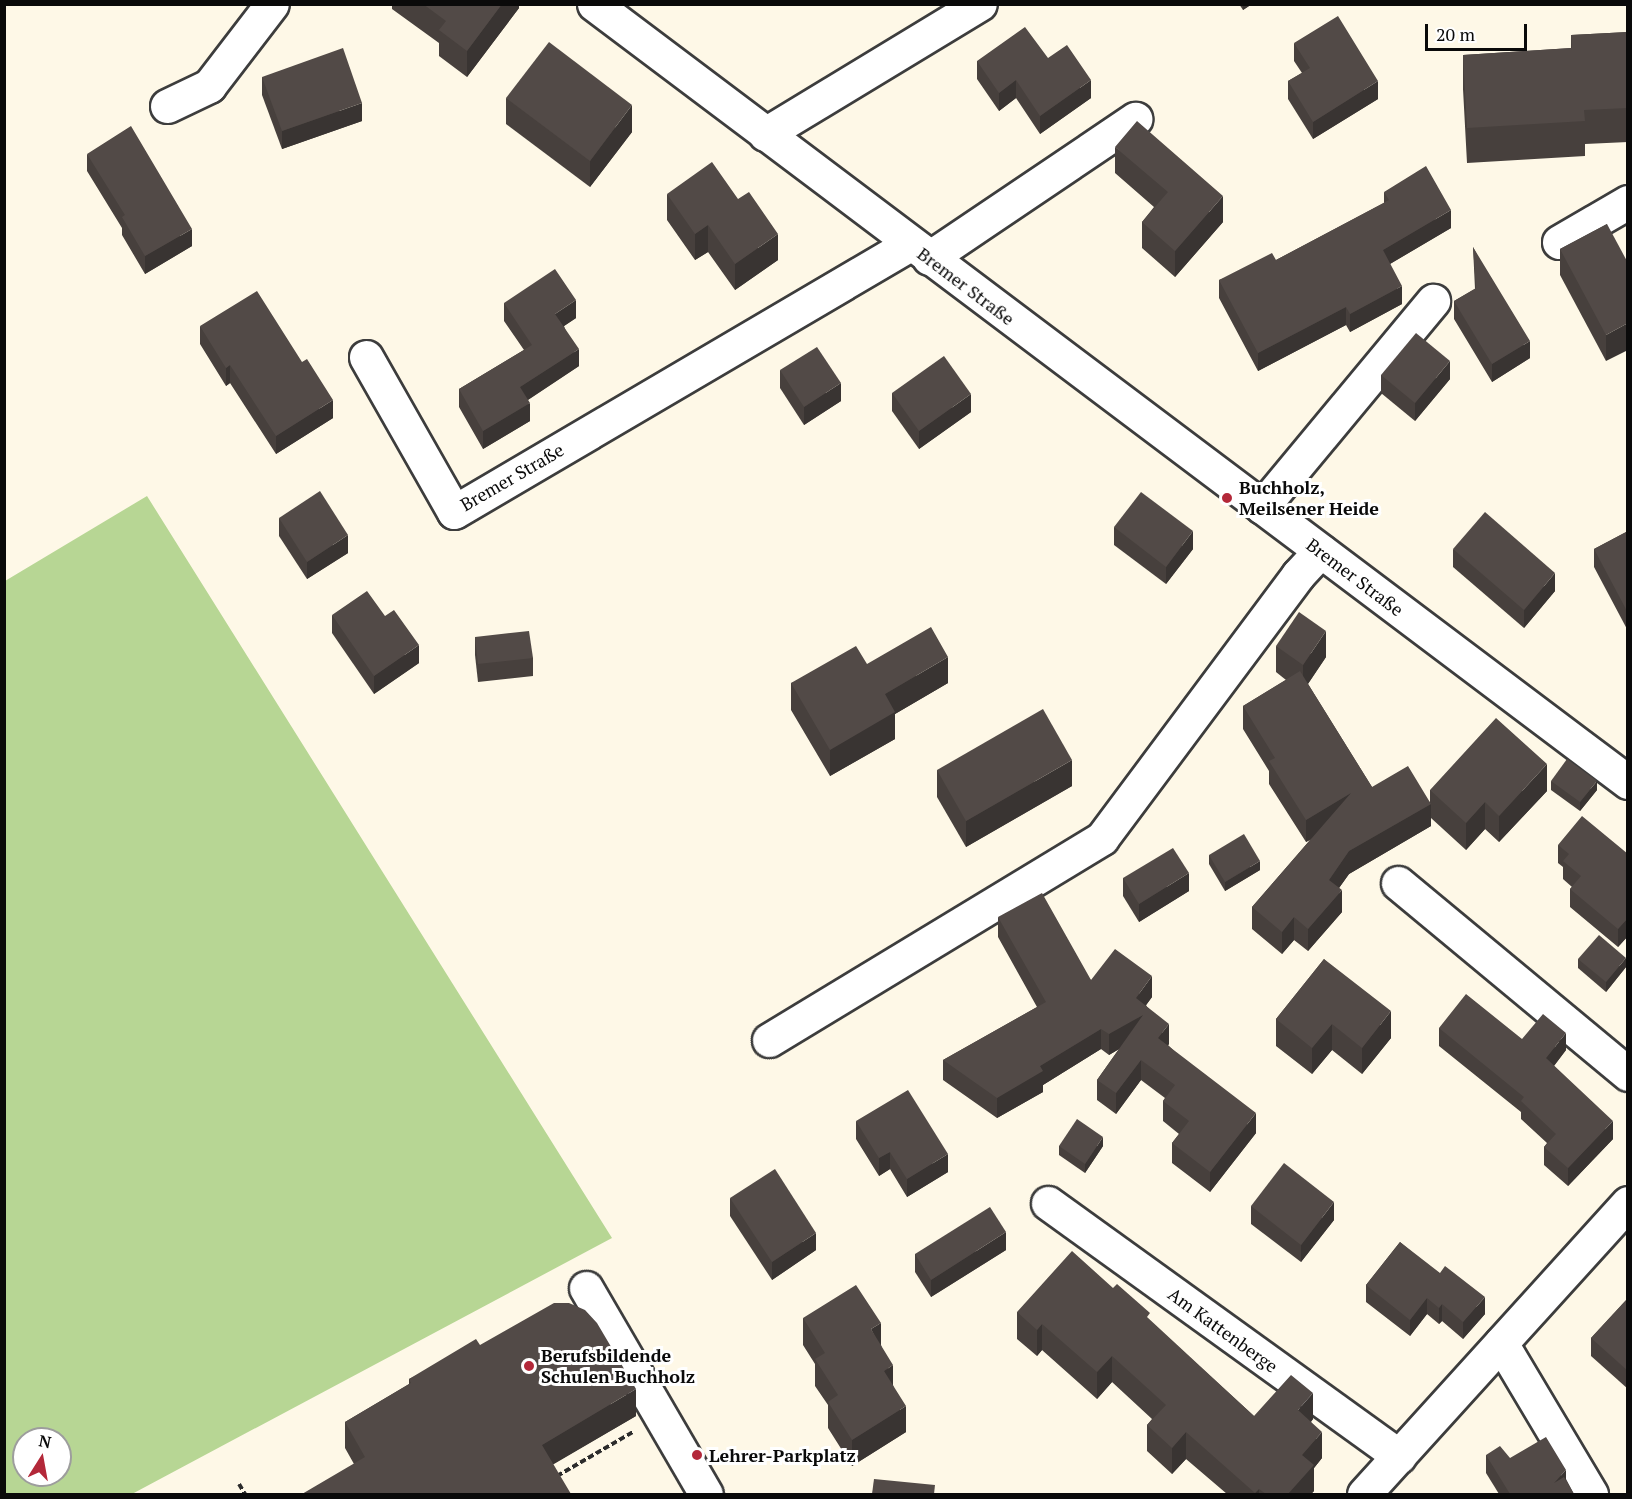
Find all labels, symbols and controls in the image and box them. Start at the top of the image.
scale bar [1428,12,1530,50]
text: 20 m [1436,22,1475,46]
street label: Bremer Straße [913,243,1019,329]
street label: Bremer Straße [456,439,568,515]
place label: Buchholz, Meilsener Heide [1239,477,1379,520]
marker: Buchholz, Meilsener Heide [1220,491,1234,505]
street label: Bremer Straße [1302,534,1408,620]
street label: Am Kattenberge [1164,1283,1282,1377]
place label: Berufsbildende Schulen Buchholz [541,1345,695,1388]
marker: Berufsbildende Schulen Buchholz [522,1359,536,1373]
north arrow [12,1427,72,1487]
text: N [37,1429,53,1453]
place label: Lehrer-Parkplatz [709,1444,856,1466]
marker: Lehrer-Parkplatz [690,1448,704,1462]

